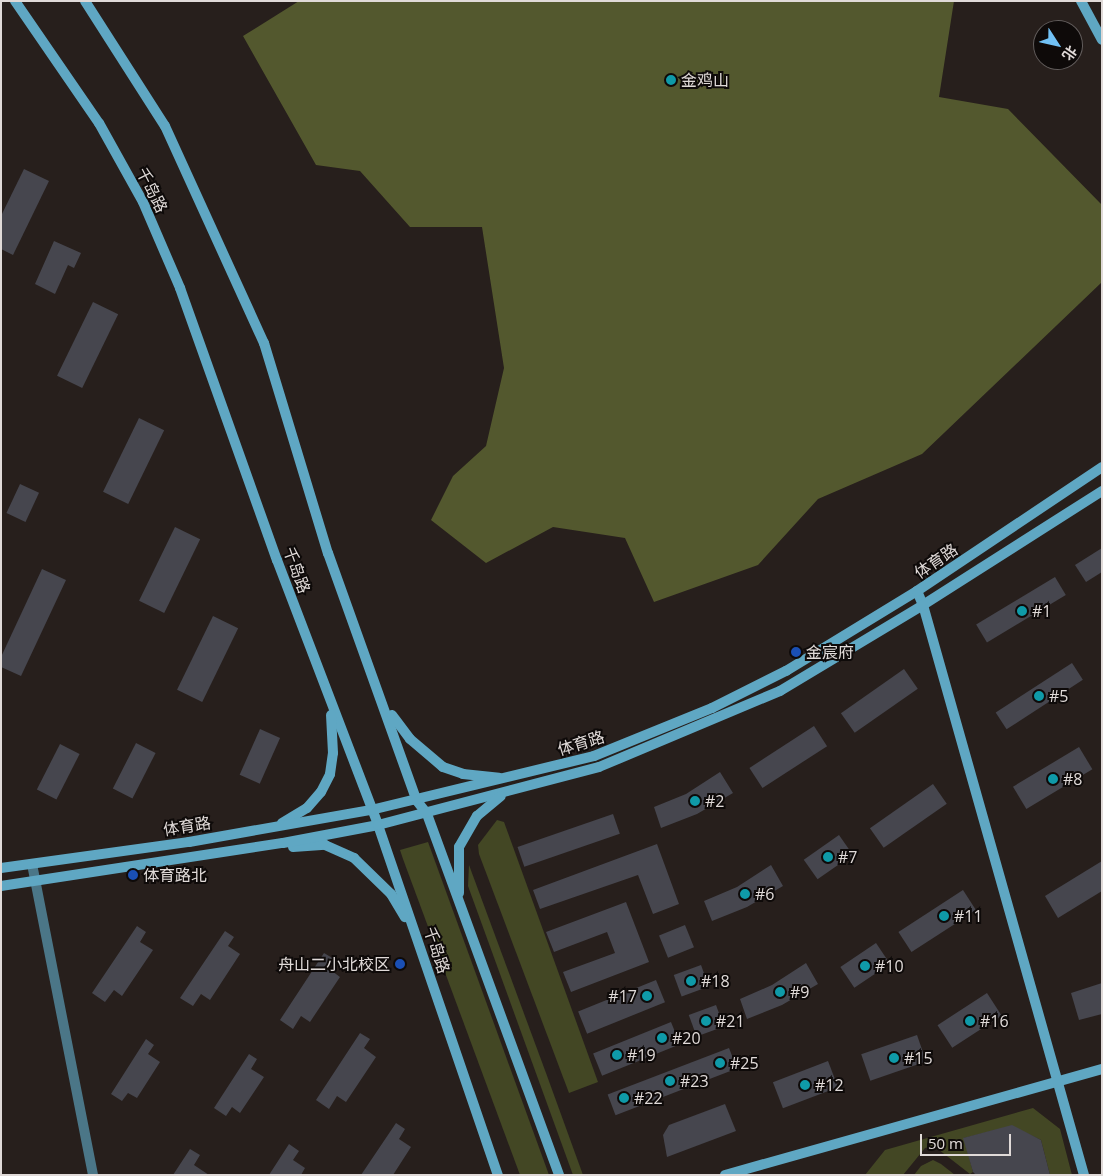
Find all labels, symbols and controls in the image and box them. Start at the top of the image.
north arrow [1033,20,1083,70]
text: 北 [1058,42,1082,64]
place label: 金鸡山 [681,70,729,90]
marker: 金鸡山 [665,74,677,86]
street label: 千岛路 [133,164,171,216]
street label: 体育路 [911,540,961,582]
street label: 千岛路 [280,544,314,596]
place label: #1 [1032,601,1051,621]
marker: #1 [1016,605,1028,617]
place label: 金宸府 [806,642,854,662]
marker: 金宸府 [790,646,802,658]
place label: #5 [1049,686,1068,706]
marker: #5 [1033,690,1045,702]
street label: 体育路 [555,727,607,759]
place label: #8 [1063,769,1082,789]
marker: #8 [1047,773,1059,785]
place label: #2 [705,791,724,811]
marker: #2 [689,795,701,807]
street label: 体育路 [162,813,212,839]
place label: #7 [838,847,857,867]
marker: #7 [822,851,834,863]
place label: 体育路北 [143,865,207,885]
marker: 体育路北 [127,869,139,881]
place label: #6 [755,884,774,904]
marker: #6 [739,888,751,900]
place label: #11 [954,906,983,926]
marker: #11 [938,910,950,922]
street label: 千岛路 [420,924,454,976]
place label: 舟山二小北校区 [278,954,390,974]
place label: #10 [875,956,904,976]
marker: 舟山二小北校区 [394,958,406,970]
marker: #10 [859,960,871,972]
place label: #18 [701,971,730,991]
marker: #18 [685,975,697,987]
place label: #9 [790,982,809,1002]
place label: #17 [608,986,637,1006]
marker: #9 [774,986,786,998]
marker: #17 [641,990,653,1002]
place label: #21 [716,1011,745,1031]
place label: #16 [980,1011,1009,1031]
marker: #21 [700,1015,712,1027]
marker: #16 [964,1015,976,1027]
place label: #20 [672,1028,701,1048]
marker: #20 [656,1032,668,1044]
place label: #19 [627,1045,656,1065]
place label: #15 [904,1048,933,1068]
marker: #19 [611,1049,623,1061]
marker: #15 [888,1052,900,1064]
place label: #25 [730,1053,759,1073]
marker: #25 [714,1057,726,1069]
place label: #23 [680,1071,709,1091]
marker: #23 [664,1075,676,1087]
place label: #12 [815,1075,844,1095]
marker: #12 [799,1079,811,1091]
place label: #22 [634,1088,663,1108]
marker: #22 [618,1092,630,1104]
scale bar [923,1124,1014,1156]
text: 50 m [928,1133,963,1153]

